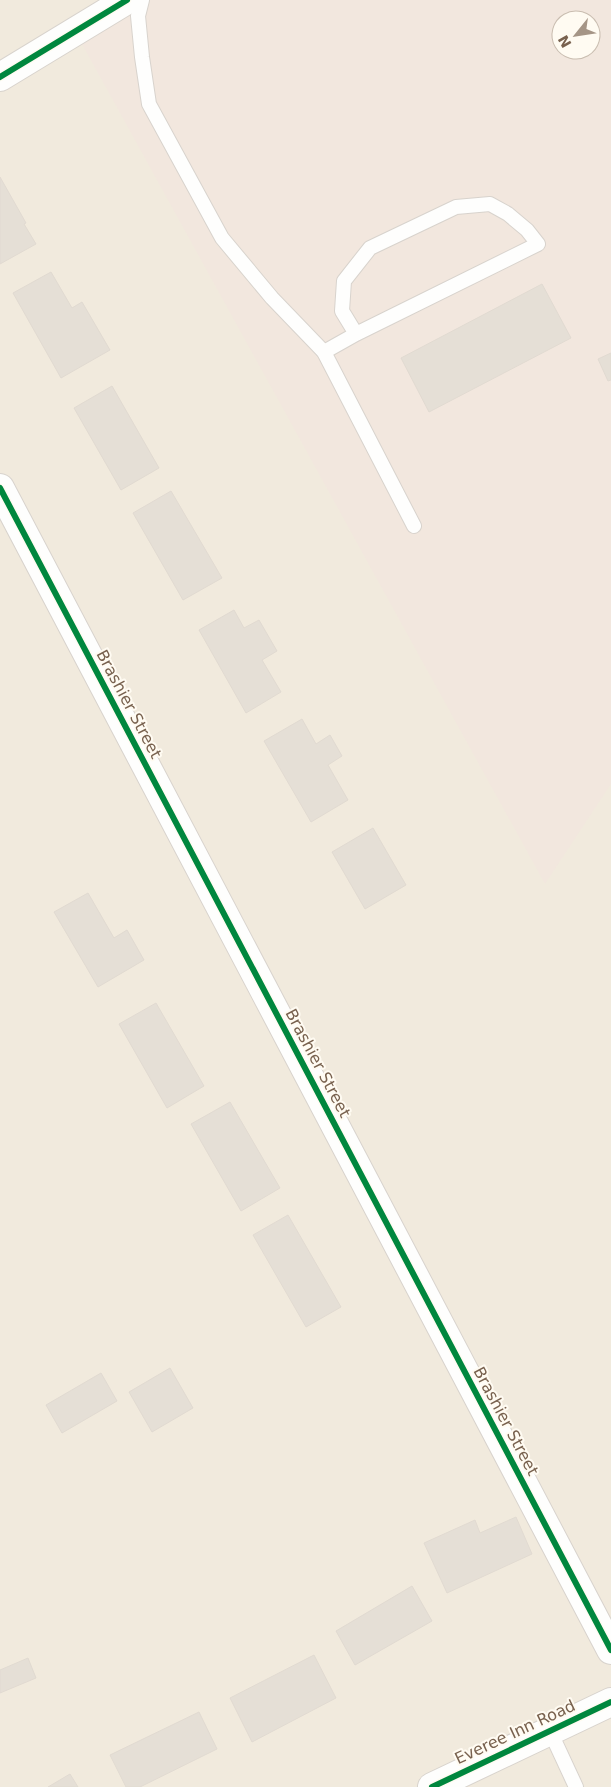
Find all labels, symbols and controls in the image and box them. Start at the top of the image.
north arrow [551,10,601,60]
text: N [555,32,575,51]
street label: Brashier Street [92,646,166,762]
street label: Brashier Street [281,1005,355,1121]
street label: Brashier Street [469,1363,543,1479]
street label: Everee Inn Road [452,1696,578,1768]

